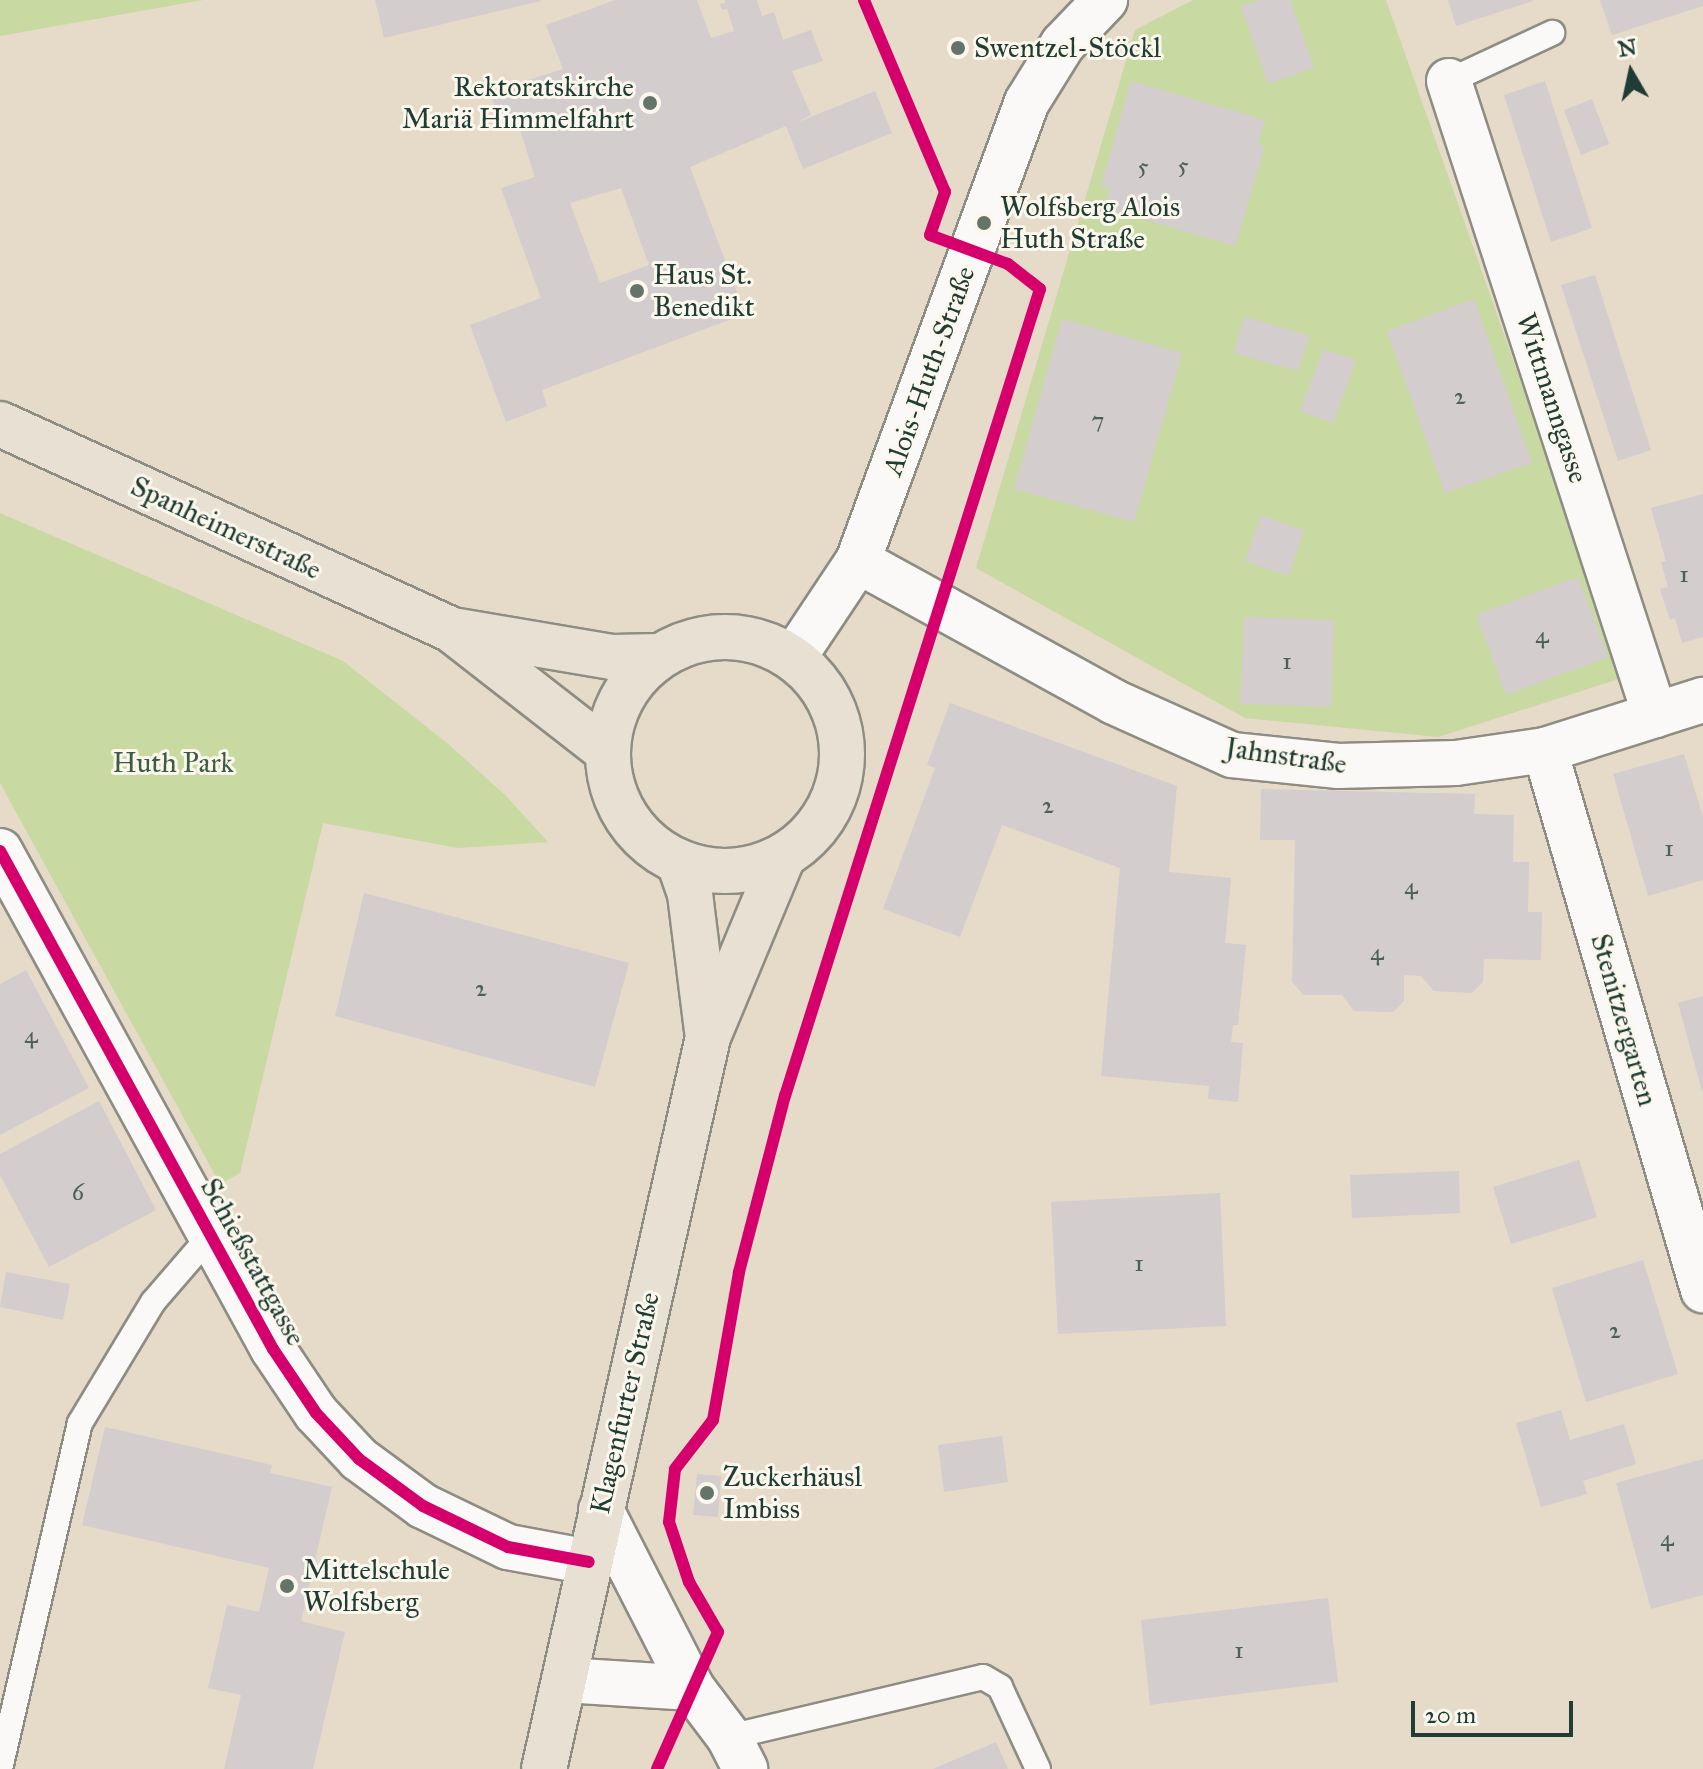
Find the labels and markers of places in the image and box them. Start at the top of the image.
place label: Swentzel-Stöckl [974,31,1161,65]
marker: Swentzel-Stöckl [949,39,967,57]
place label: Rektoratskirche Mariä Himmelfahrt [402,70,634,136]
marker: Rektoratskirche Mariä Himmelfahrt [641,94,659,112]
place label: Wolfsberg Alois Huth Straße [1000,190,1180,256]
marker: Wolfsberg Alois Huth Straße [975,214,993,232]
place label: Haus St. Benedikt [653,258,755,324]
marker: Haus St. Benedikt [628,282,646,300]
place label: Zuckerhäusl Imbiss [723,1460,862,1526]
marker: Zuckerhäusl Imbiss [698,1484,716,1502]
place label: Mittelschule Wolfsberg [303,1553,450,1619]
marker: Mittelschule Wolfsberg [278,1577,296,1595]

